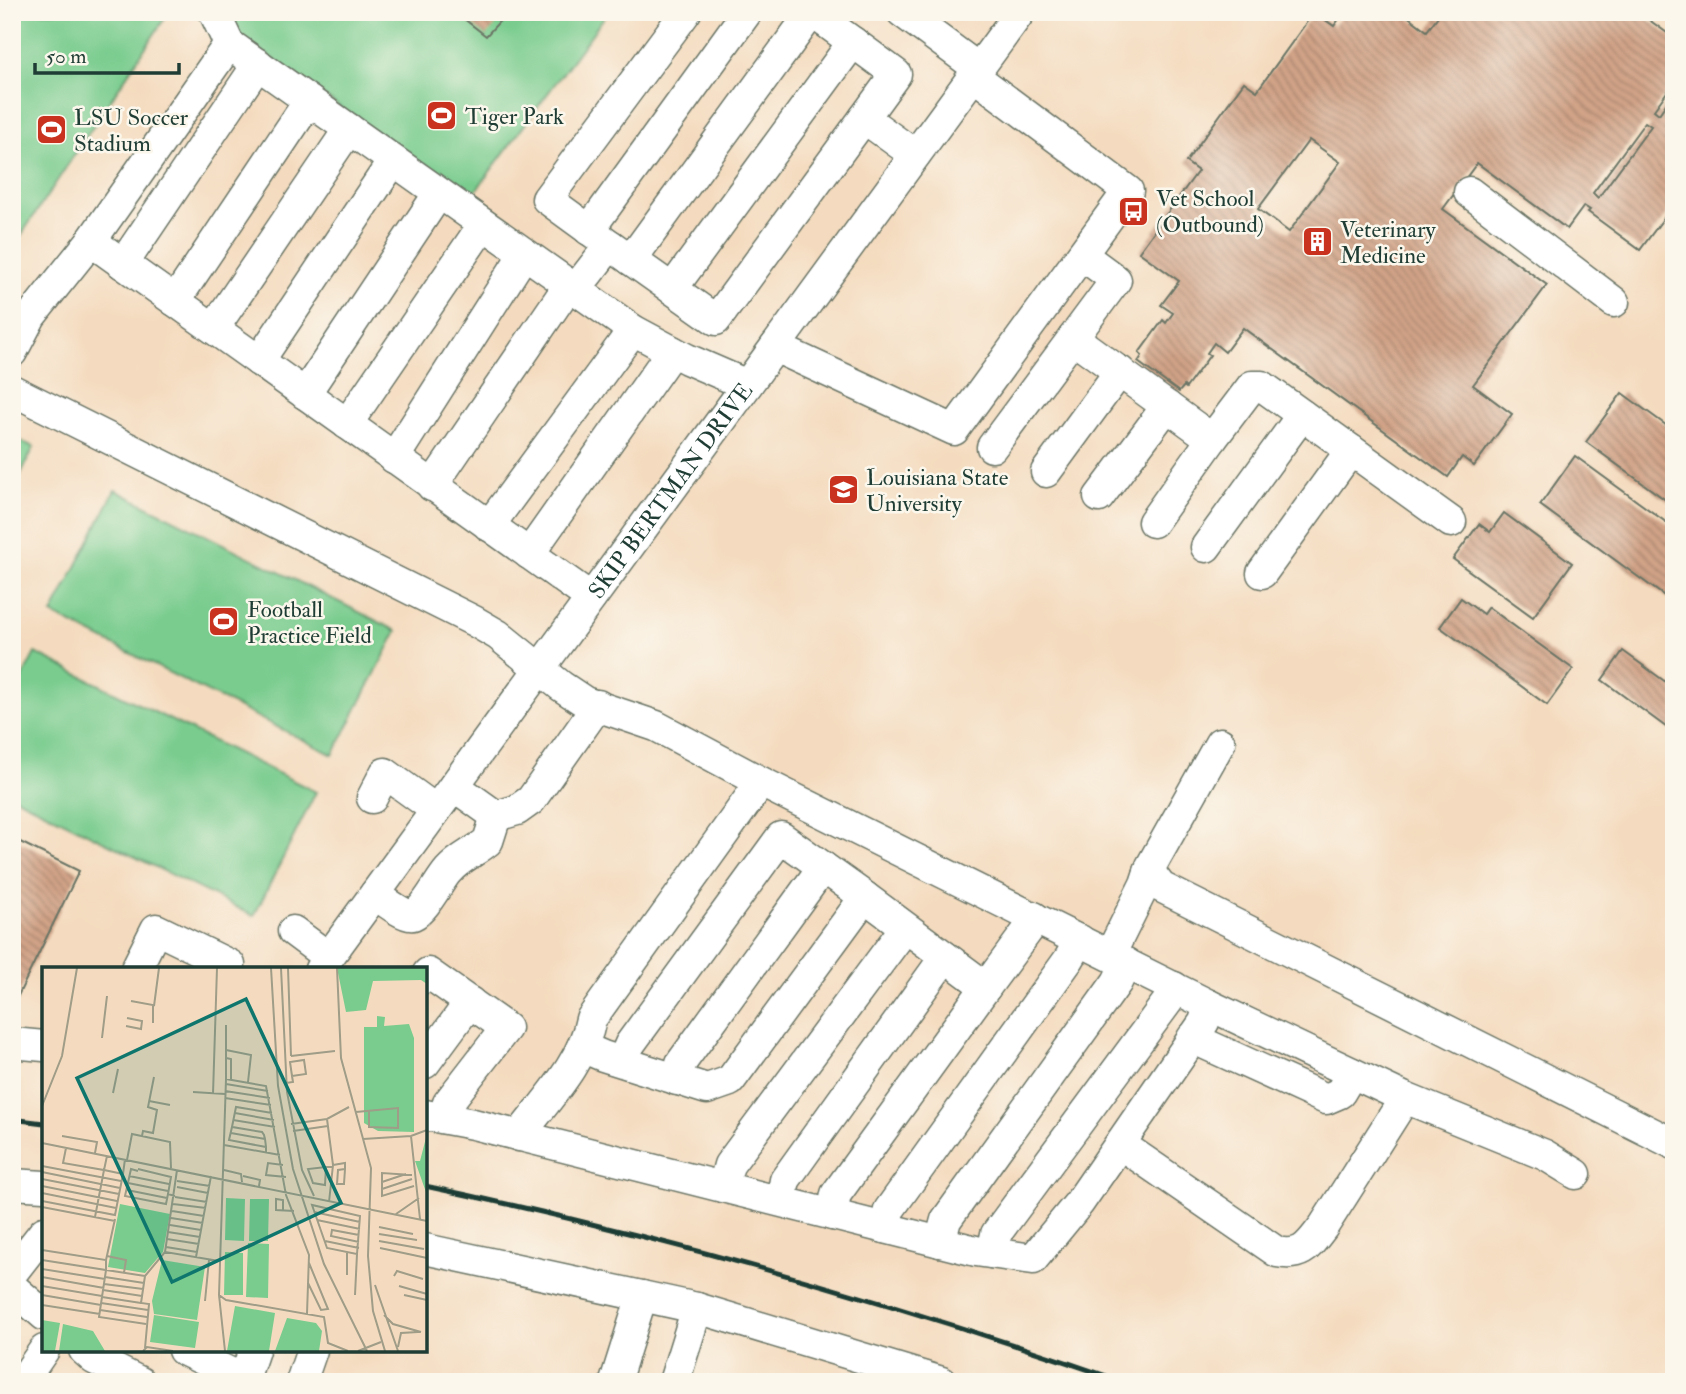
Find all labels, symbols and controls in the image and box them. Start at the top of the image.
scale bar [35,32,178,76]
text: 50 m [46,43,87,70]
sports icon: Tiger Park [425,99,459,133]
place label: Tiger Park [465,102,564,131]
place label: LSU Soccer Stadium [74,103,189,158]
sports icon: LSU Soccer Stadium [34,113,68,147]
place label: Vet School (Outbound) [1156,184,1264,239]
bus stop icon: Vet School (Outbound) [1116,194,1150,228]
place label: Veterinary Medicine [1340,215,1437,270]
building icon: Veterinary Medicine [1300,225,1334,259]
street label: SKIP BERTMAN DRIVE [582,377,759,604]
place label: Louisiana State University [866,463,1009,518]
school or university icon: Louisiana State University [826,473,860,507]
place label: Football Practice Field [247,595,372,650]
sports icon: Football Practice Field [207,605,241,639]
inset map [42,967,427,1352]

